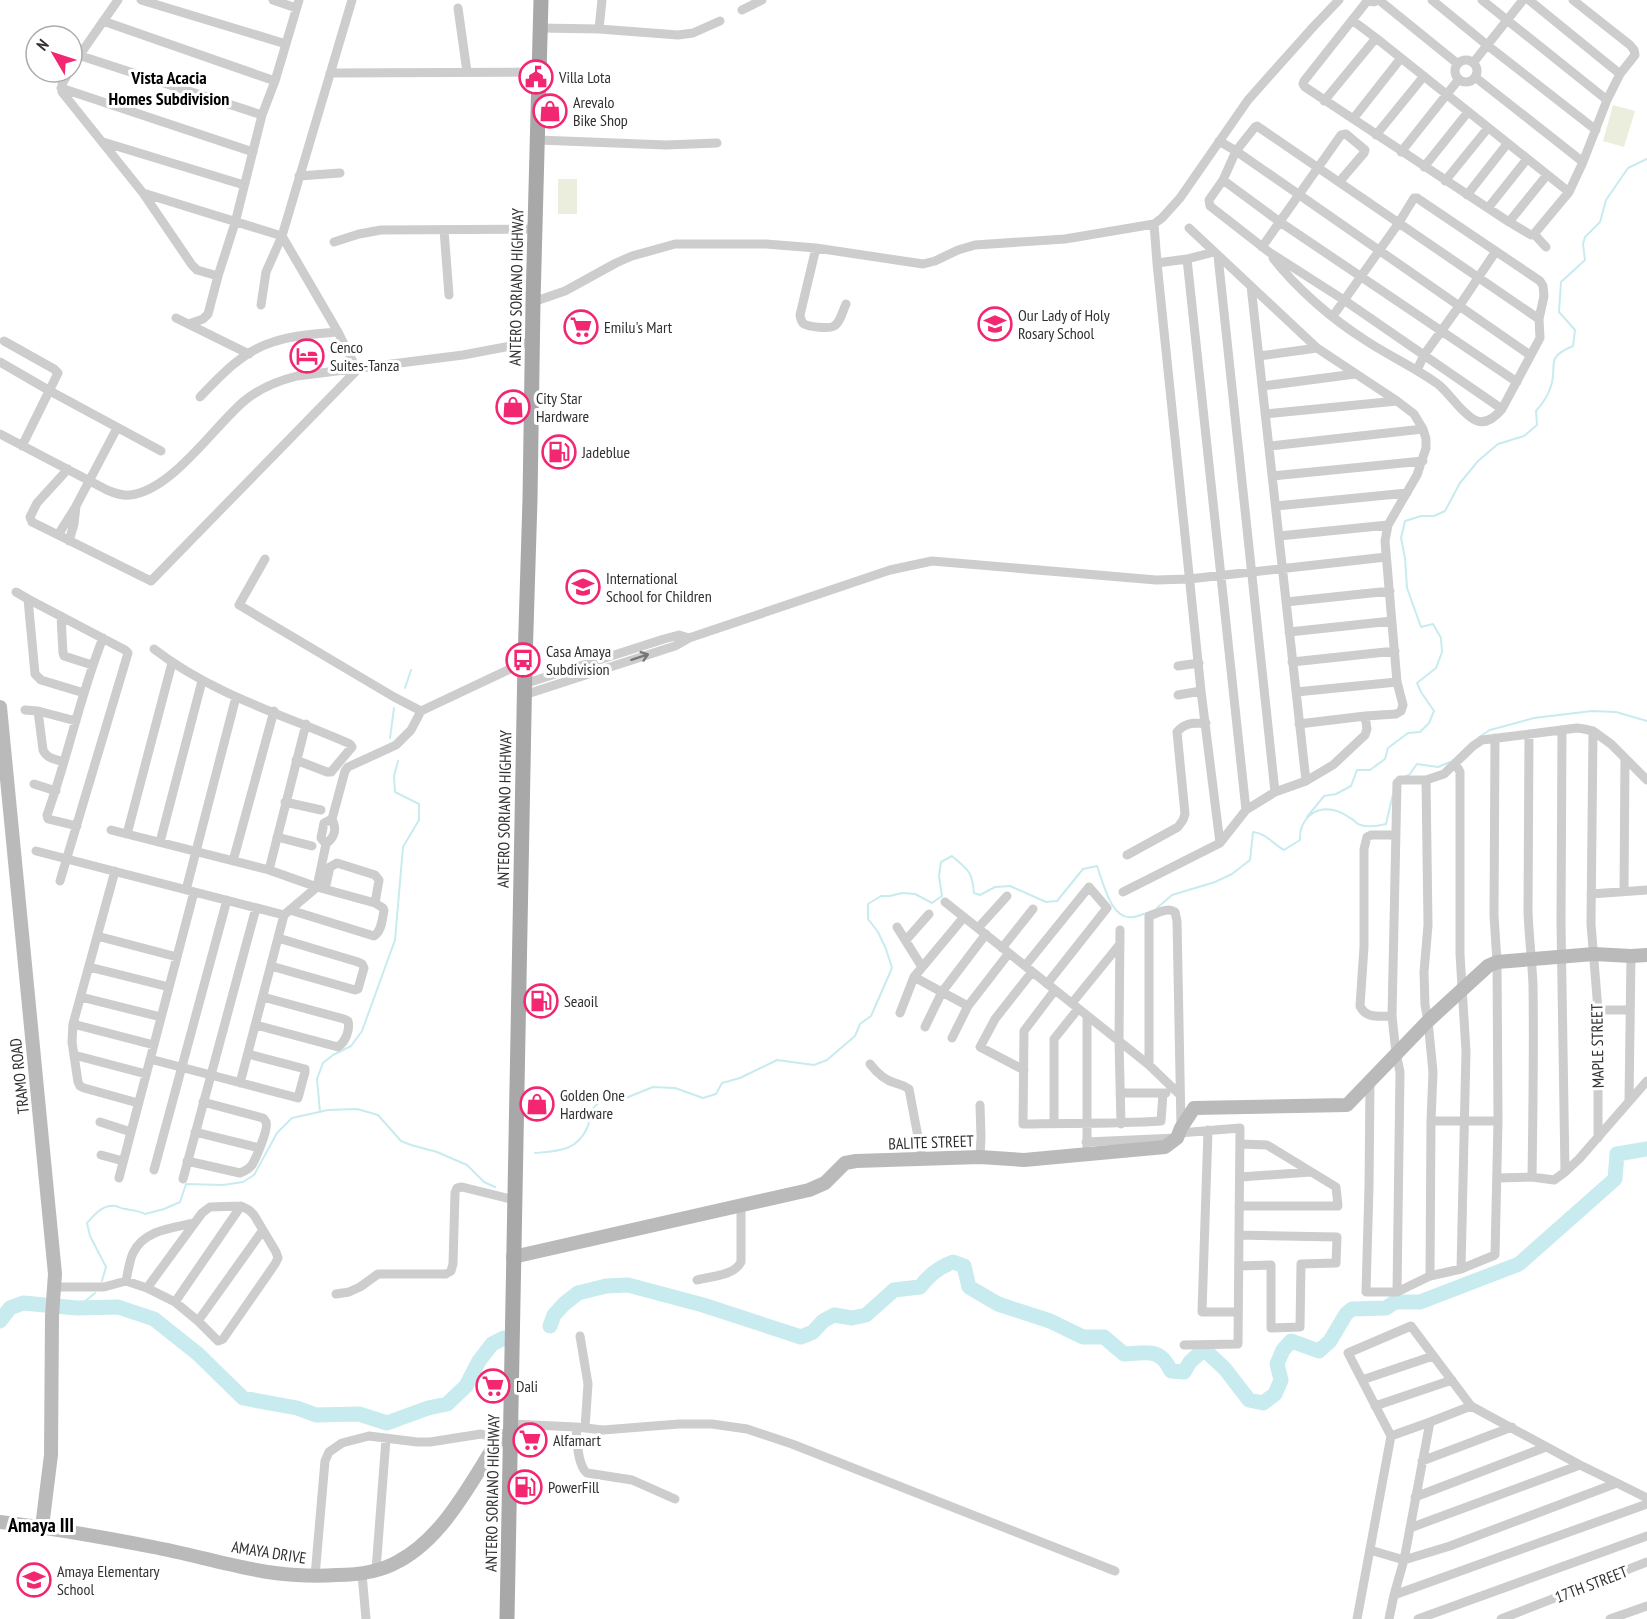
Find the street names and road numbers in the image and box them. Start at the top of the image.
street label: ANTERO SORIANO HIGHWAY [505,207,527,366]
street label: ANTERO SORIANO HIGHWAY [493,729,515,888]
street label: MAPLE STREET [1586,1004,1608,1088]
street label: TRAMO ROAD [5,1037,33,1115]
street label: BALITE STREET [888,1131,974,1153]
street label: ANTERO SORIANO HIGHWAY [481,1413,503,1572]
street label: AMAYA DRIVE [230,1536,308,1568]
street label: 17TH STREET [1552,1561,1630,1607]

